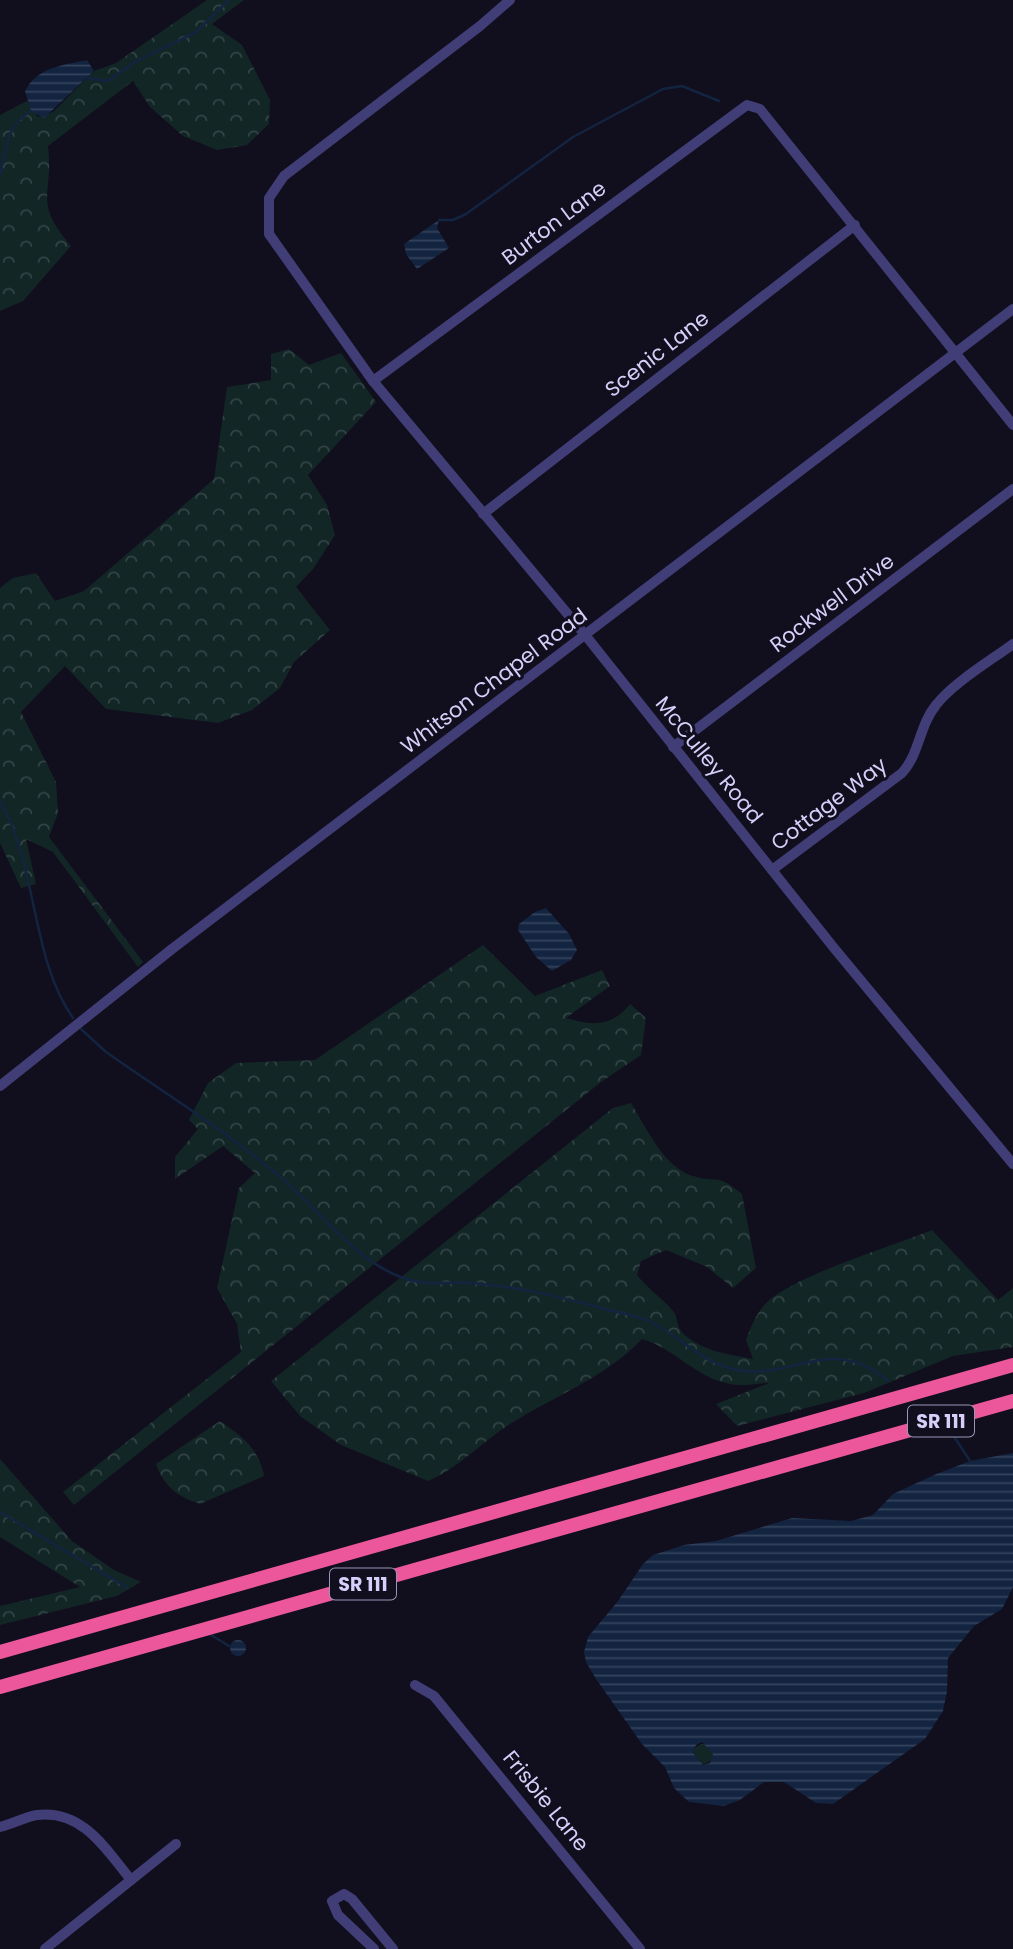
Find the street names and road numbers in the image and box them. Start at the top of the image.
street label: Burton Lane [495,174,612,271]
street label: Scenic Lane [599,304,715,403]
street label: Rockwell Drive [764,546,900,659]
street label: Whitson Chapel Road [394,601,593,760]
street label: McCulley Road [649,690,770,829]
street label: Cottage Way [765,750,893,857]
road number: SR 111 [908,1406,974,1436]
road number: SR 111 [330,1568,396,1600]
street label: Frisbie Lane [497,1744,596,1857]

